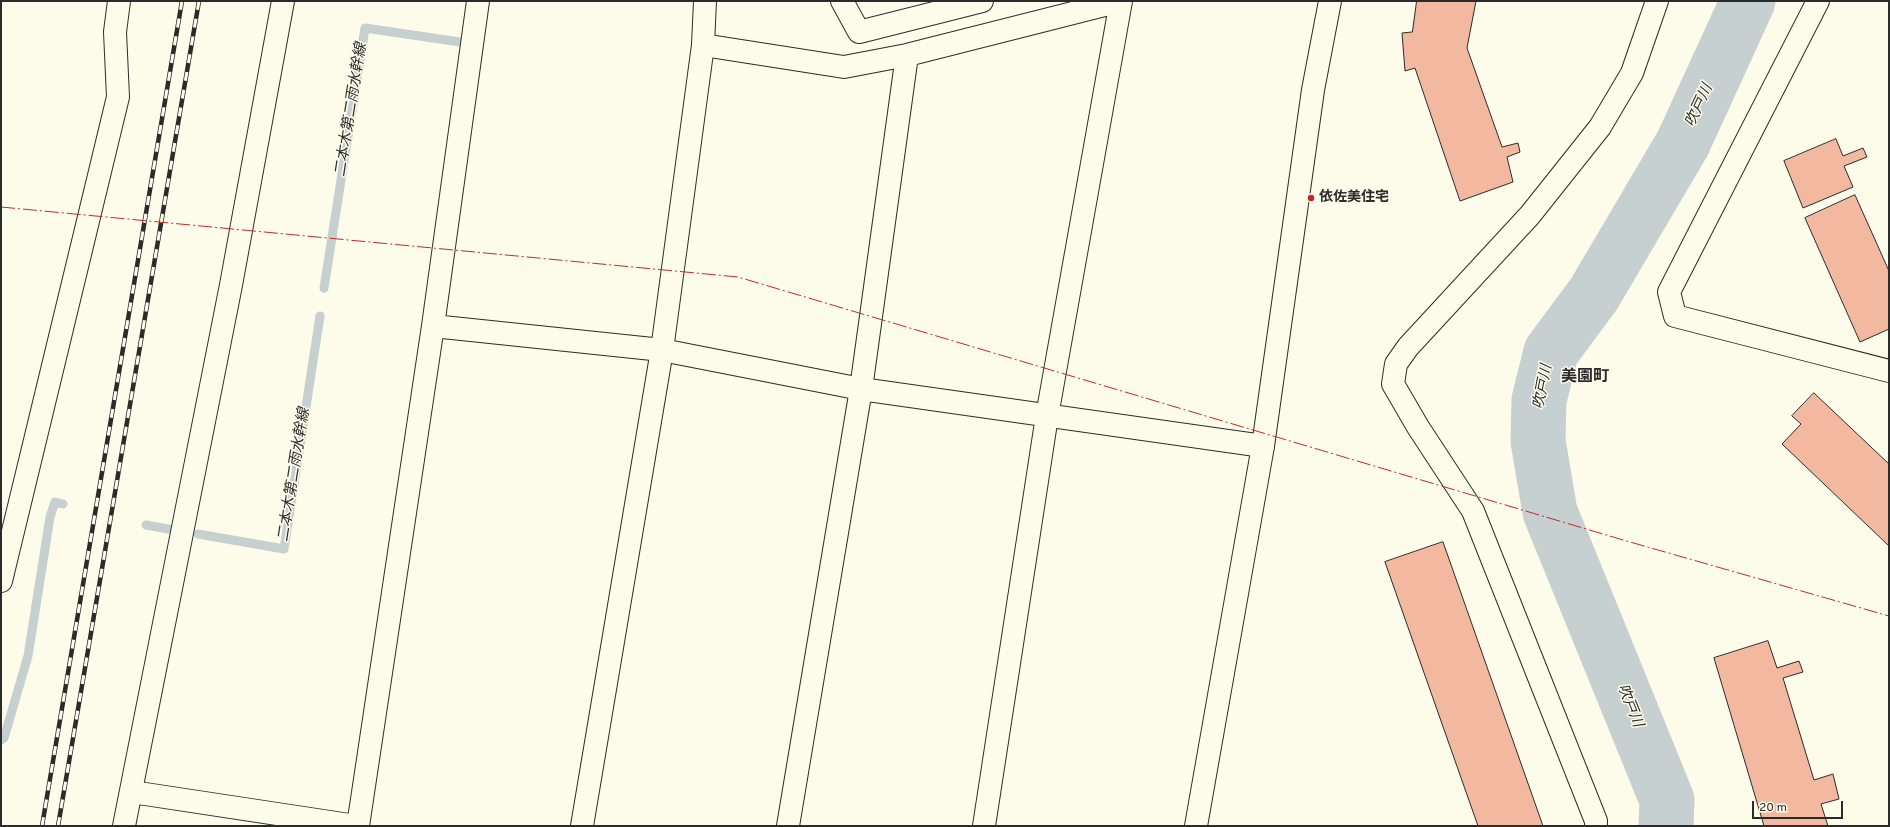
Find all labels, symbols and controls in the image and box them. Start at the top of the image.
water label: 二本木第二雨水幹線 [333,42,371,178]
water label: 吹戸川 [1682,82,1718,130]
place label: 依佐美住宅 [1319,190,1389,206]
marker: 依佐美住宅 [1306,193,1316,203]
water label: 吹戸川 [1531,363,1557,411]
district label: 美園町 [1561,368,1609,388]
water label: 二本木第二雨水幹線 [276,407,314,543]
water label: 吹戸川 [1612,682,1646,730]
scale bar [1754,793,1845,819]
text: 20 m [1759,800,1787,816]

